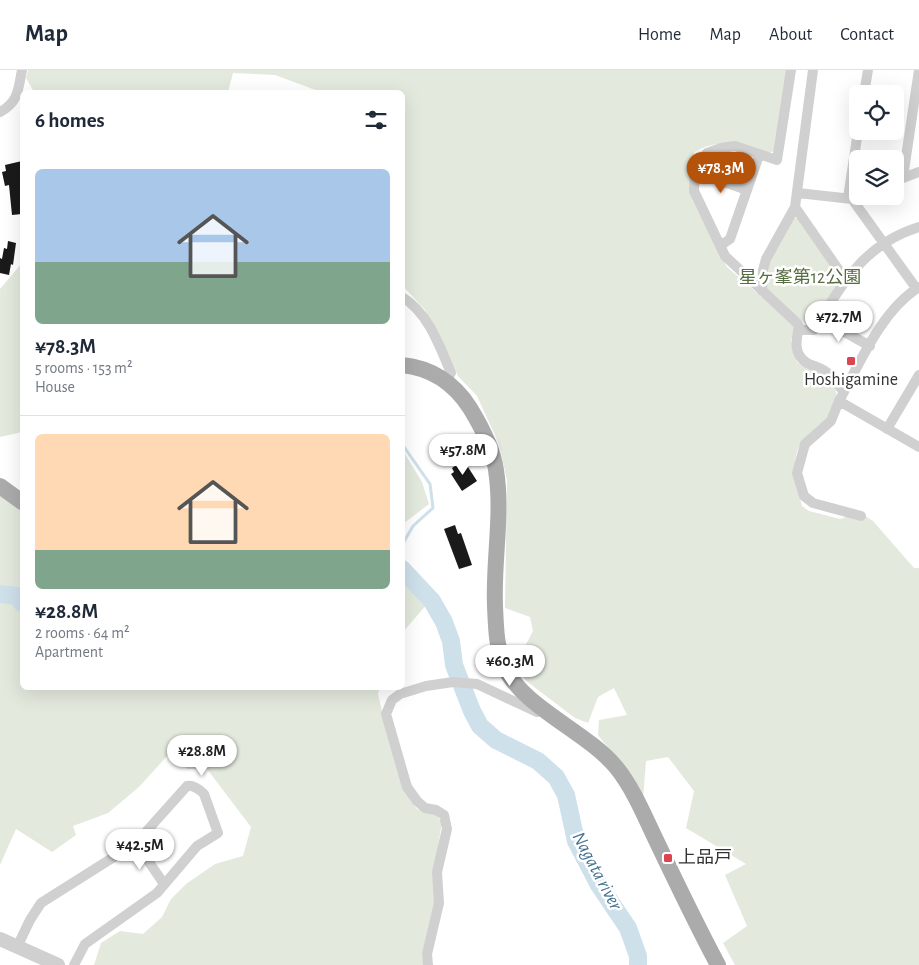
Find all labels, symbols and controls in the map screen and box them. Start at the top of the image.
text: Map [25,22,68,46]
text: Home [638,26,681,44]
text: Map [709,26,741,44]
text: About [769,26,812,44]
text: Contact [840,26,894,44]
map controls [849,85,904,205]
button: locate [849,85,904,140]
icon: filters [362,106,390,134]
text: 6 homes [35,110,105,131]
button: layers [849,150,904,205]
pin: ¥78.3M [680,152,762,194]
text: ¥78.3M [698,160,744,176]
icon: home [168,201,258,291]
park label: 星ヶ峯第12公園 [739,267,861,287]
pin: ¥72.7M [798,300,880,343]
text: ¥72.7M [816,309,862,325]
text: ¥78.3M [35,336,96,357]
marker: Hoshigamine [845,355,857,367]
text: 5 rooms · 153 m² [35,360,133,376]
place label: Hoshigamine [804,371,898,389]
text: House [35,379,75,395]
pin: ¥57.8M [422,434,504,476]
text: ¥57.8M [440,442,486,458]
icon: home [168,467,258,557]
text: ¥28.8M [35,601,98,622]
text: 2 rooms · 64 m² [35,625,130,641]
text: Apartment [35,644,103,660]
pin: ¥60.3M [469,644,551,687]
text: ¥60.3M [486,653,534,669]
pin: ¥28.8M [161,734,243,777]
text: ¥28.8M [178,743,226,759]
pin: ¥42.5M [99,828,181,871]
water label: Nagata river [569,829,626,914]
text: ¥42.5M [116,837,164,853]
place label: 上品戸 [678,848,732,867]
marker: 上品戸 [662,852,674,864]

